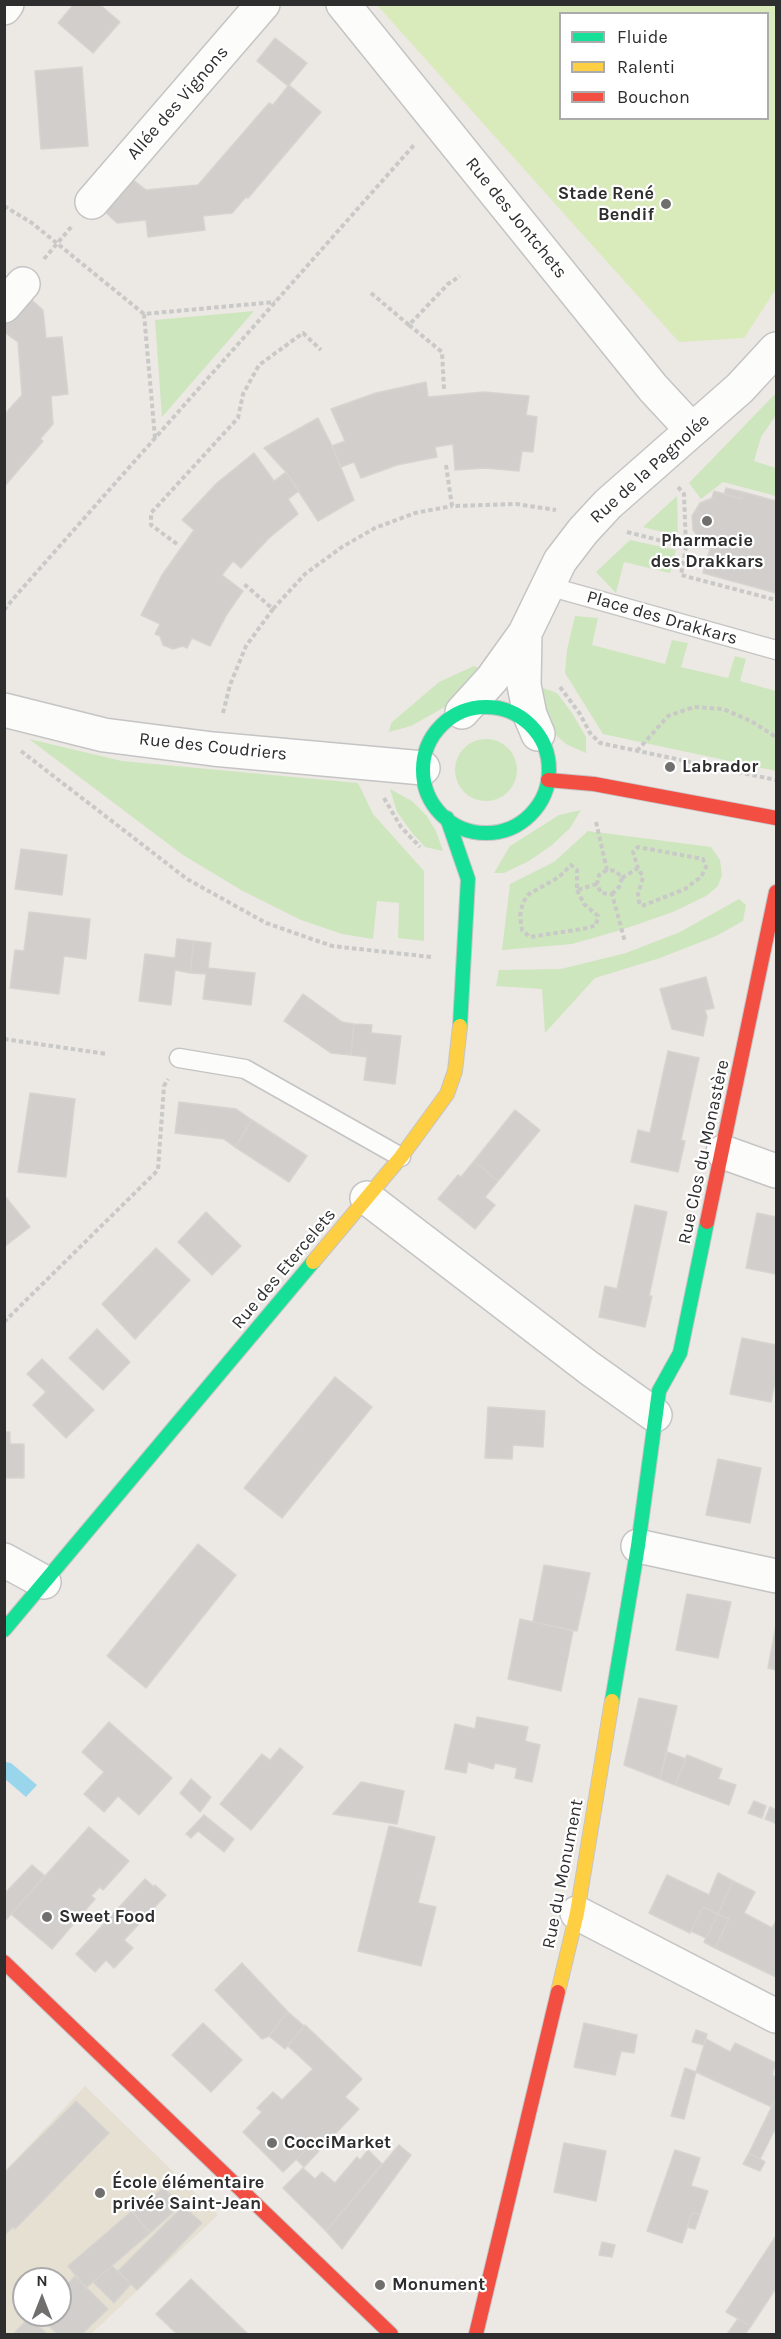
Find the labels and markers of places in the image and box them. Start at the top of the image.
place label: Stade René Bendif [558,183,654,226]
marker: Stade René Bendif [659,197,673,211]
marker: Pharmacie des Drakkars [700,514,714,528]
place label: Pharmacie des Drakkars [651,530,763,572]
place label: Labrador [682,756,758,778]
marker: Labrador [663,760,677,774]
place label: Sweet Food [59,1906,156,1928]
marker: Sweet Food [40,1910,54,1924]
place label: CocciMarket [284,2132,391,2154]
marker: CocciMarket [265,2136,279,2150]
place label: École élémentaire privée Saint-Jean [112,2172,264,2214]
marker: École élémentaire privée Saint-Jean [93,2186,107,2200]
place label: Monument [392,2274,485,2296]
marker: Monument [373,2278,387,2292]

